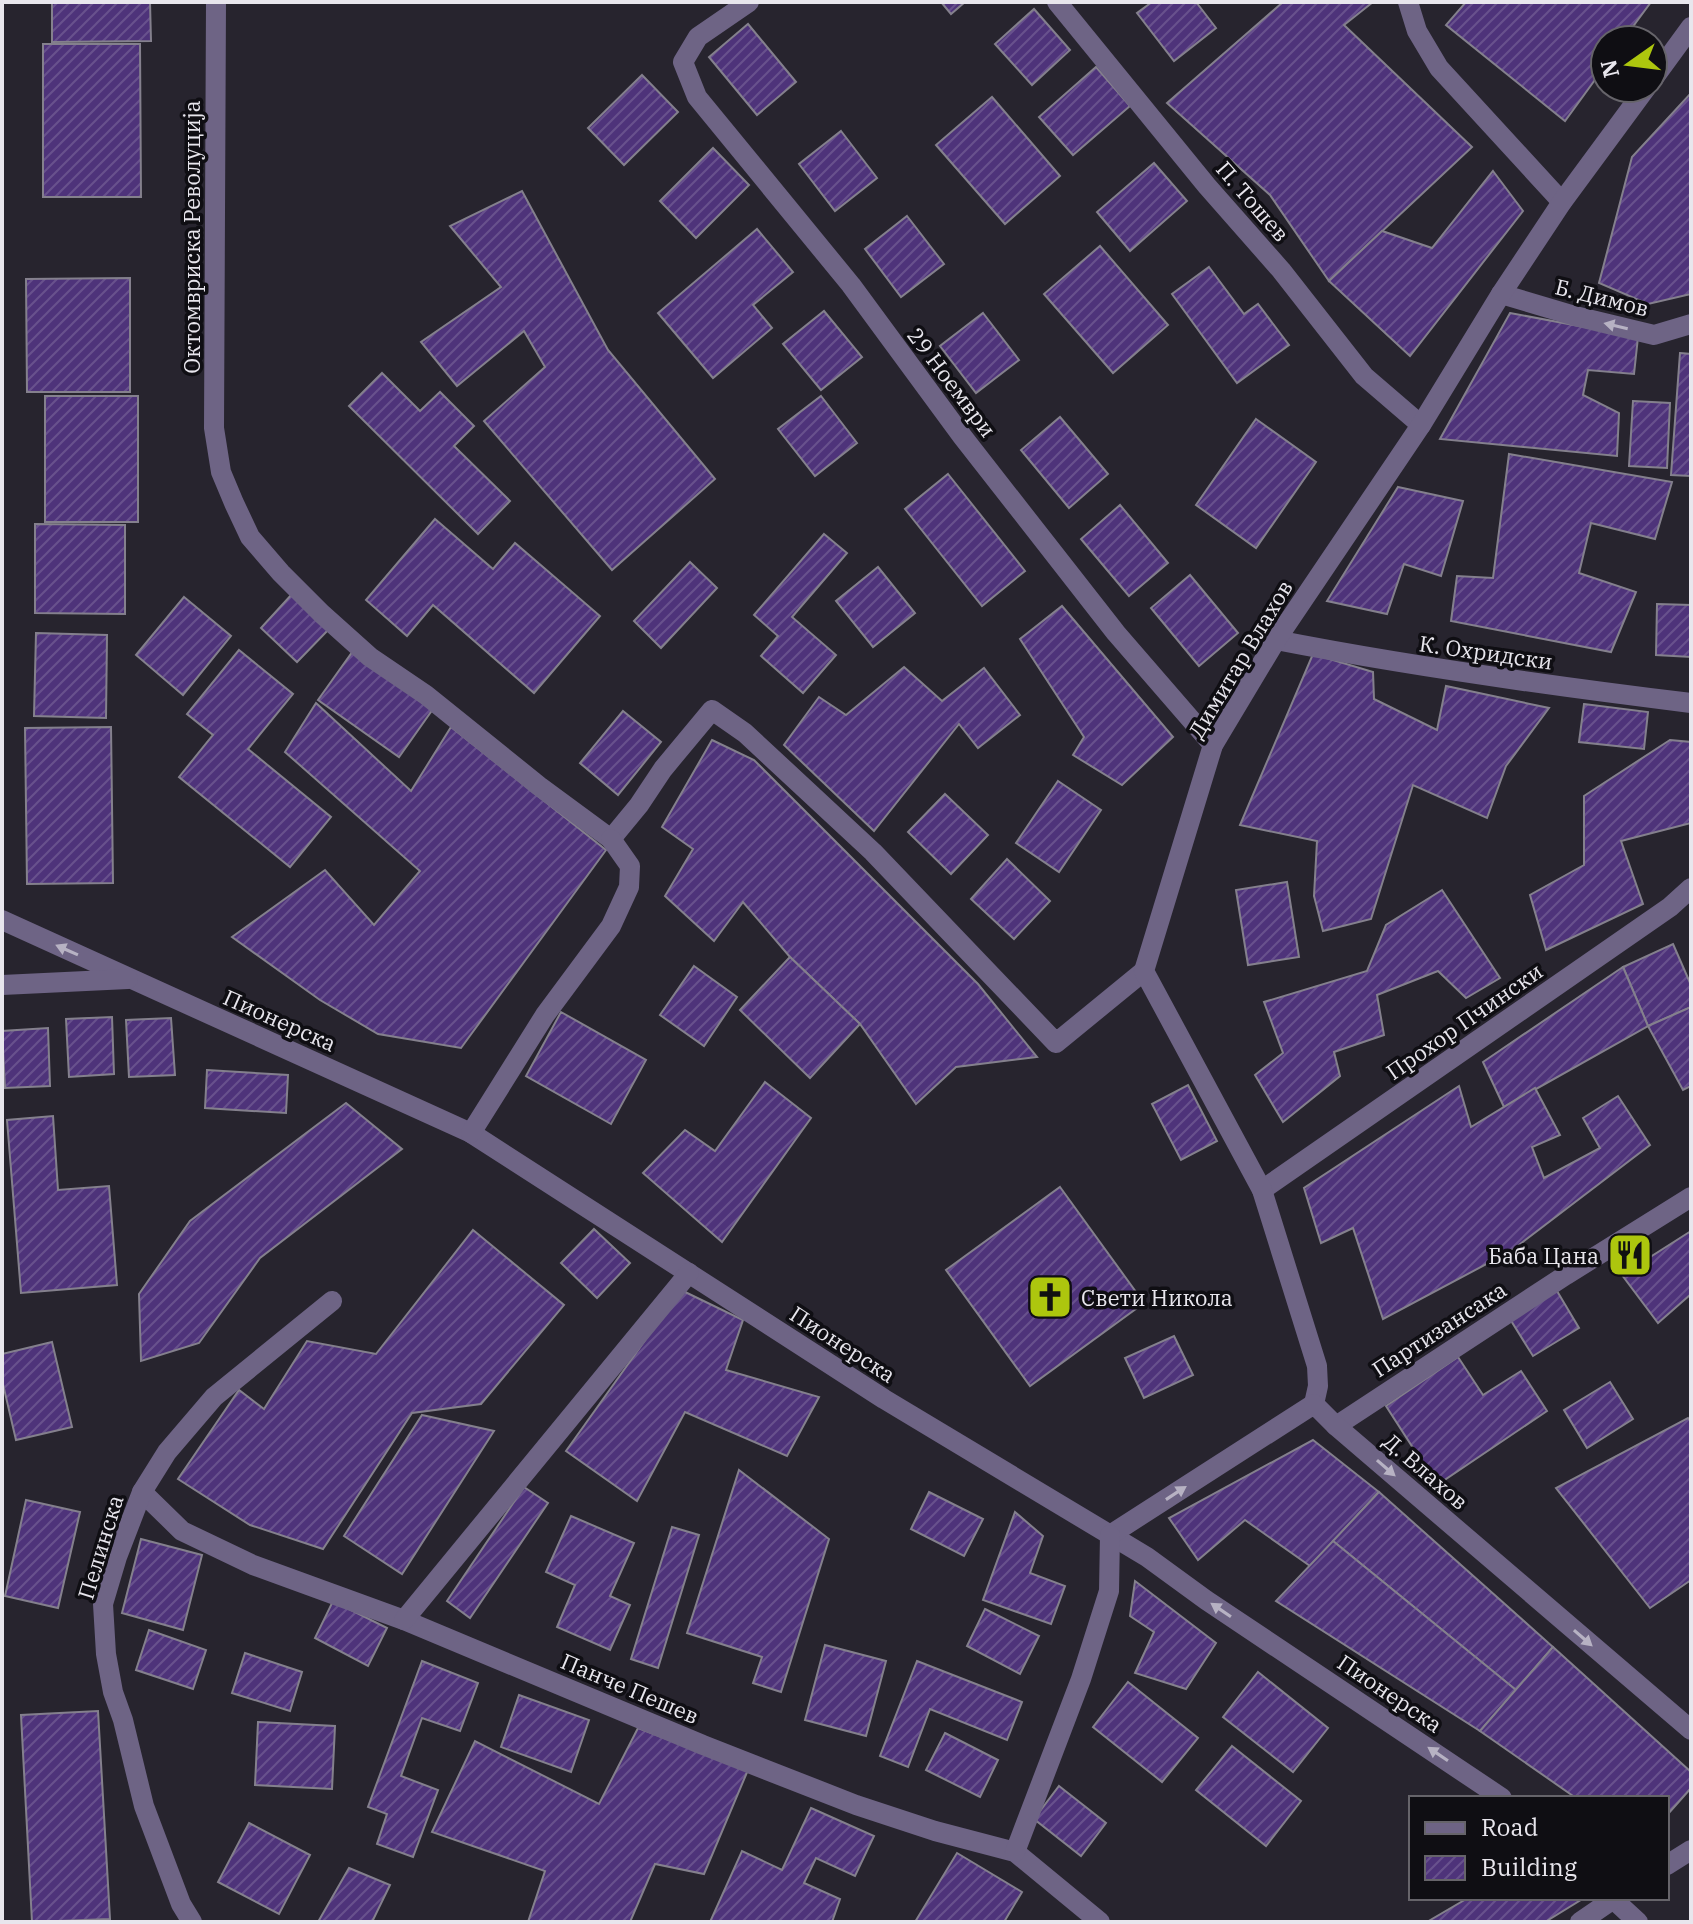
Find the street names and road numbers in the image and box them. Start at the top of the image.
street label: Октомвриска Револуција [177,100,206,374]
street label: П. Тошев [1210,155,1296,247]
street label: Б. Димов [1552,271,1652,323]
street label: 29 Ноември [901,321,1003,443]
street label: Димитар Влахов [1181,575,1299,743]
street label: К. Охридски [1417,628,1555,676]
street label: Прохор Пчински [1380,956,1548,1086]
street label: Пионерска [219,982,341,1058]
street label: Партизансака [1366,1275,1512,1383]
street label: Пионерска [785,1299,901,1389]
street label: Д. Влахов [1378,1426,1474,1516]
street label: Пелинска [70,1491,130,1603]
street label: Панче Пешев [557,1646,703,1730]
street label: Пионерска [1332,1647,1448,1739]

